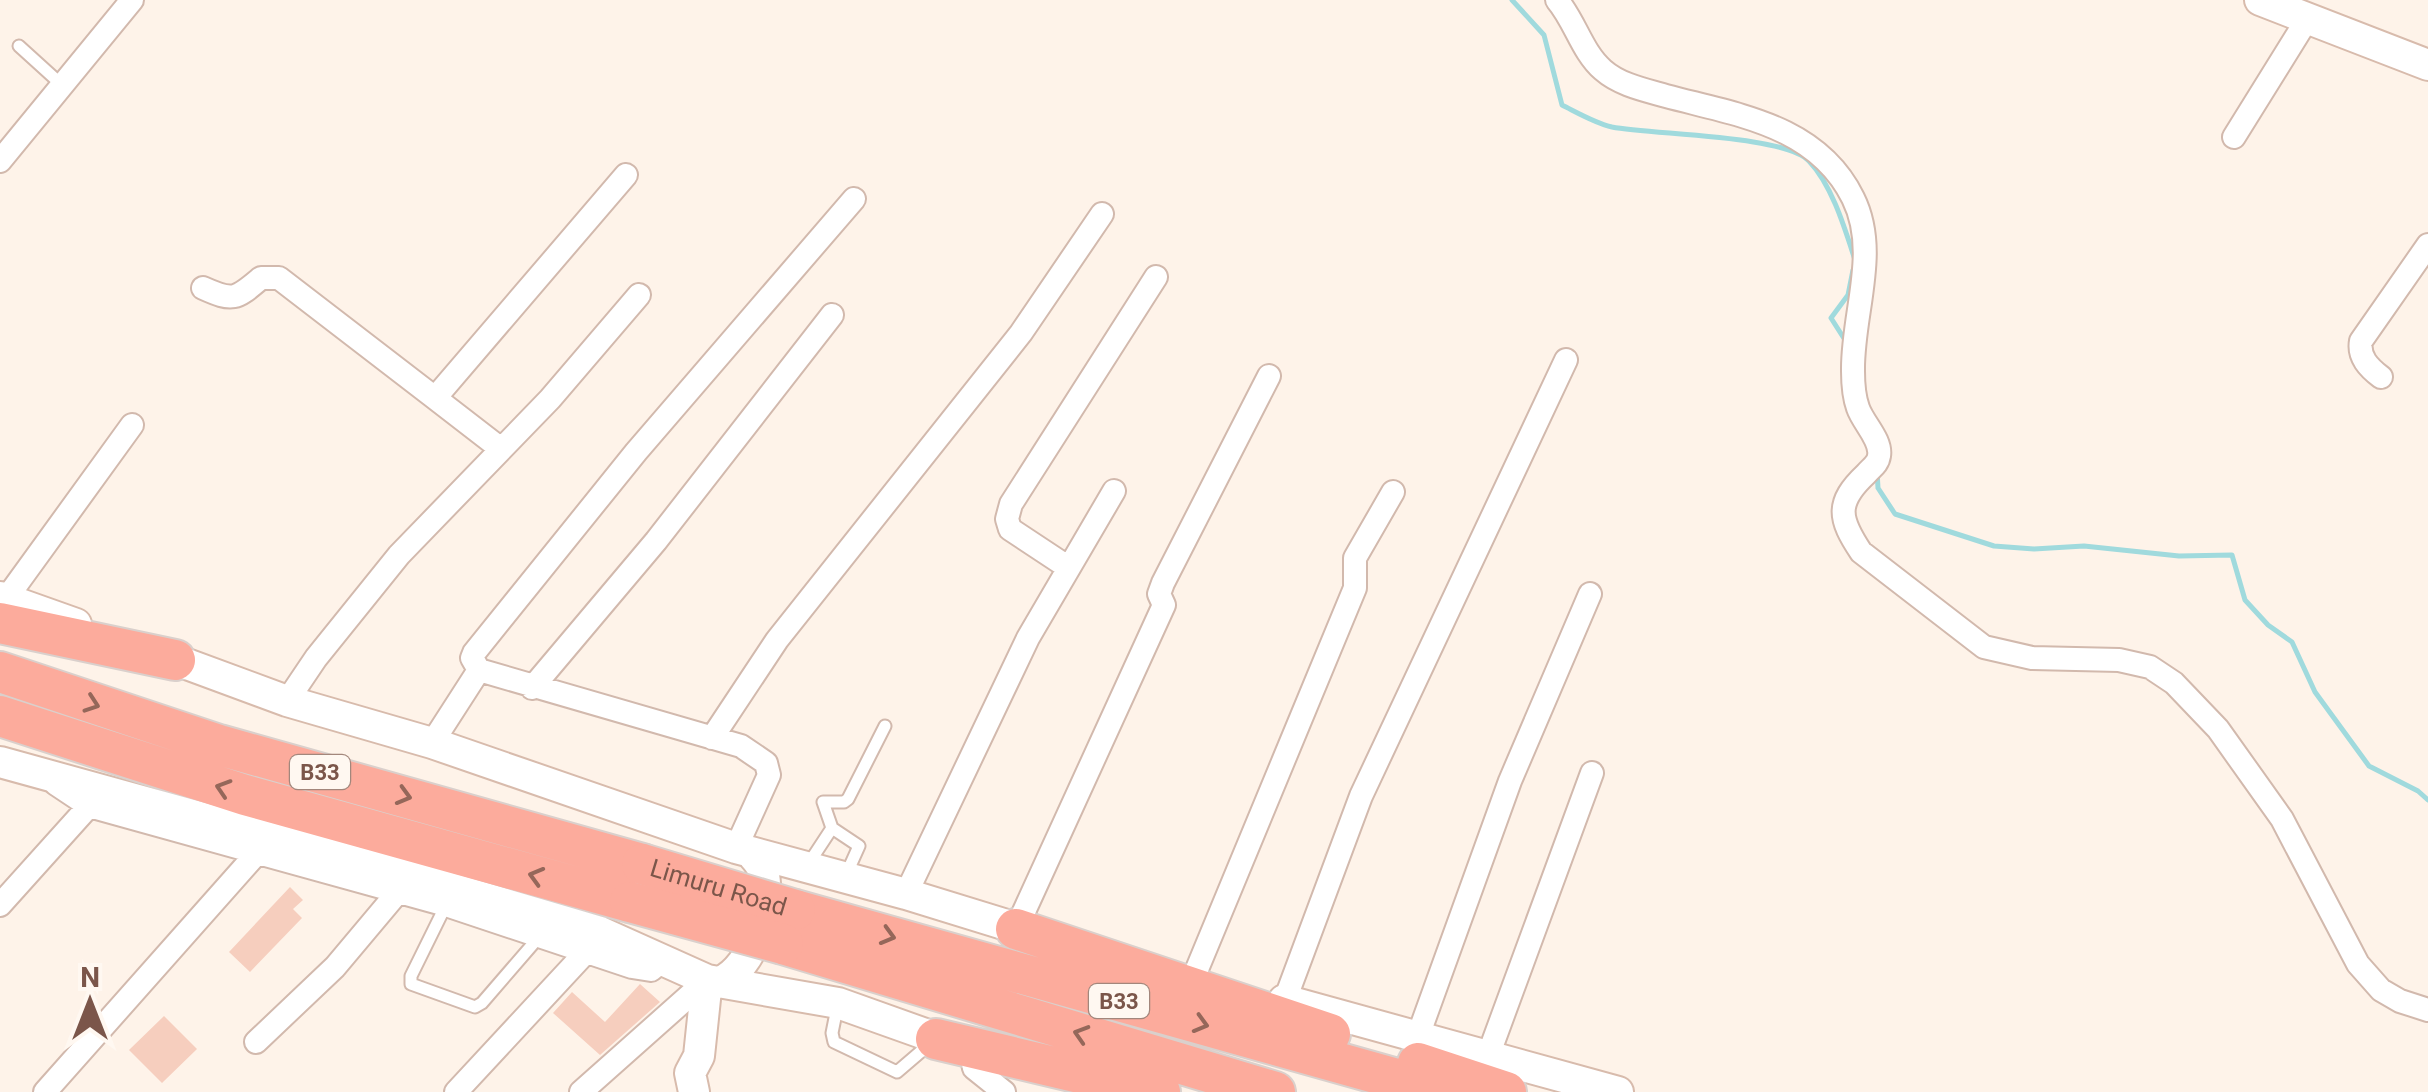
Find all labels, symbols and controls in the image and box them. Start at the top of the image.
one-way arrow [83,692,100,713]
road number: B33 [290,755,350,789]
one-way arrow [216,779,233,800]
one-way arrow [395,784,412,805]
street label: Limuru Road [647,853,790,921]
one-way arrow [528,866,546,887]
one-way arrow [879,924,896,945]
north arrow [40,952,140,1052]
text: N [80,961,100,994]
road number: B33 [1089,984,1149,1018]
one-way arrow [1192,1012,1209,1033]
one-way arrow [1073,1025,1090,1045]

